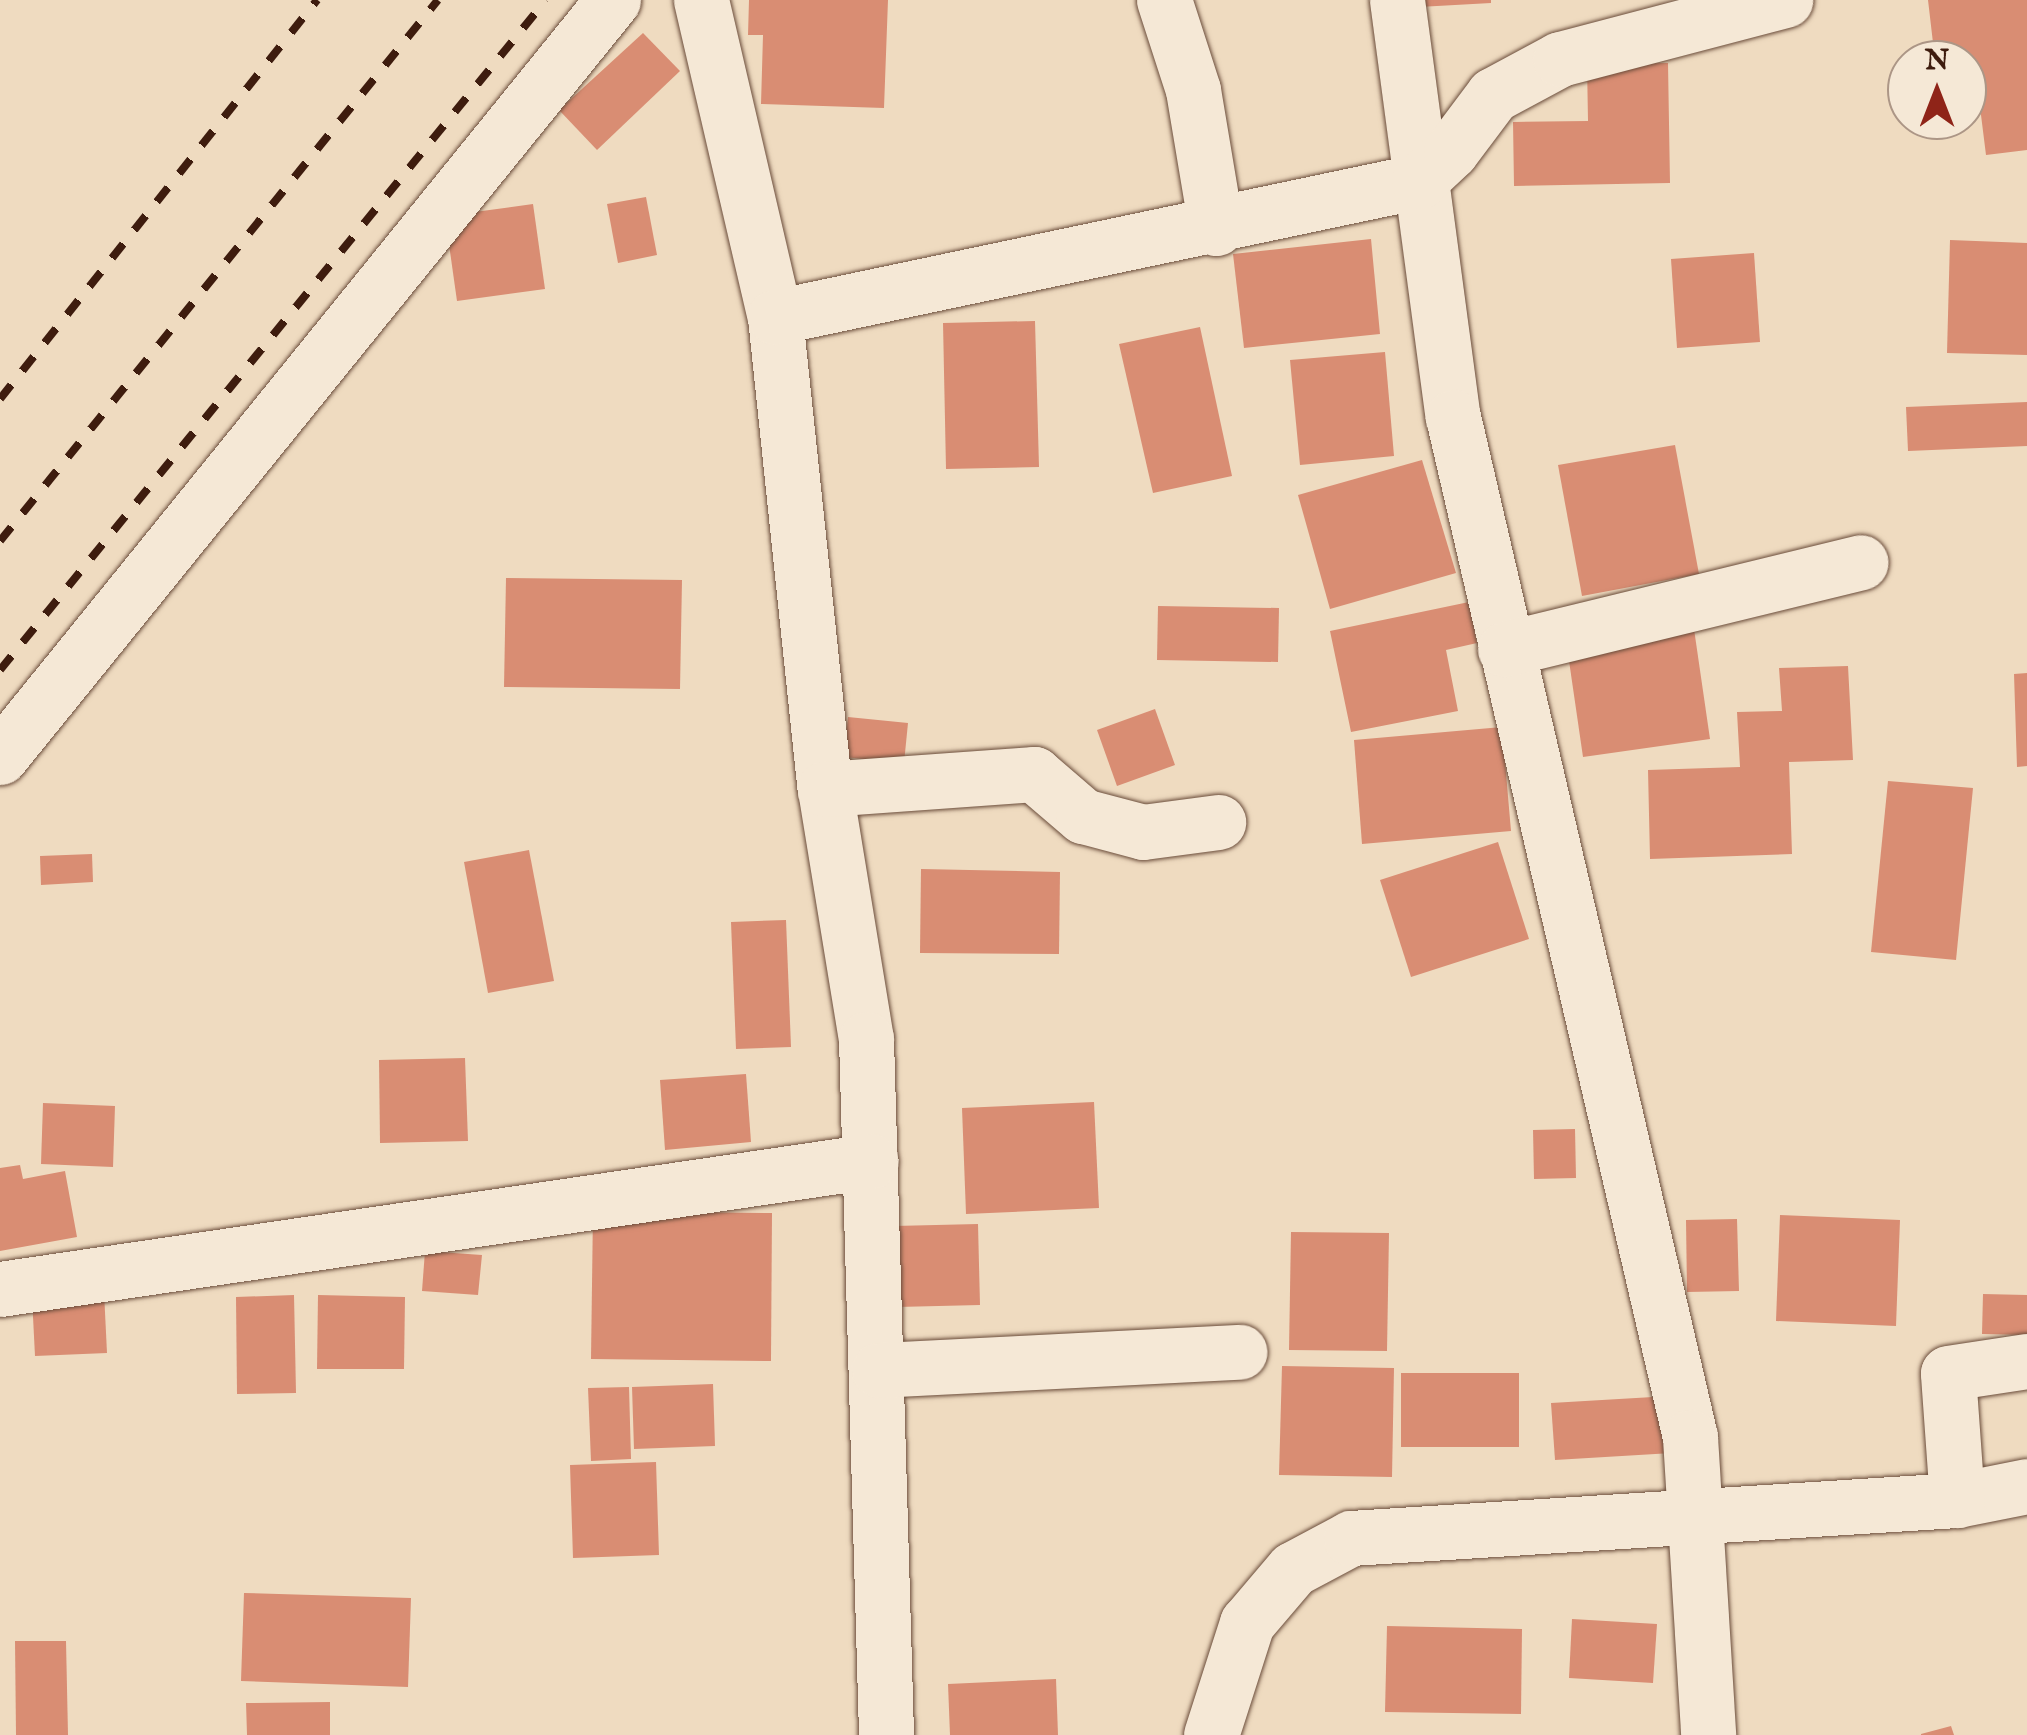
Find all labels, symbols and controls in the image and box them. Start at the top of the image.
north arrow [1887,40,1987,140]
text: N [1925,44,1949,79]

